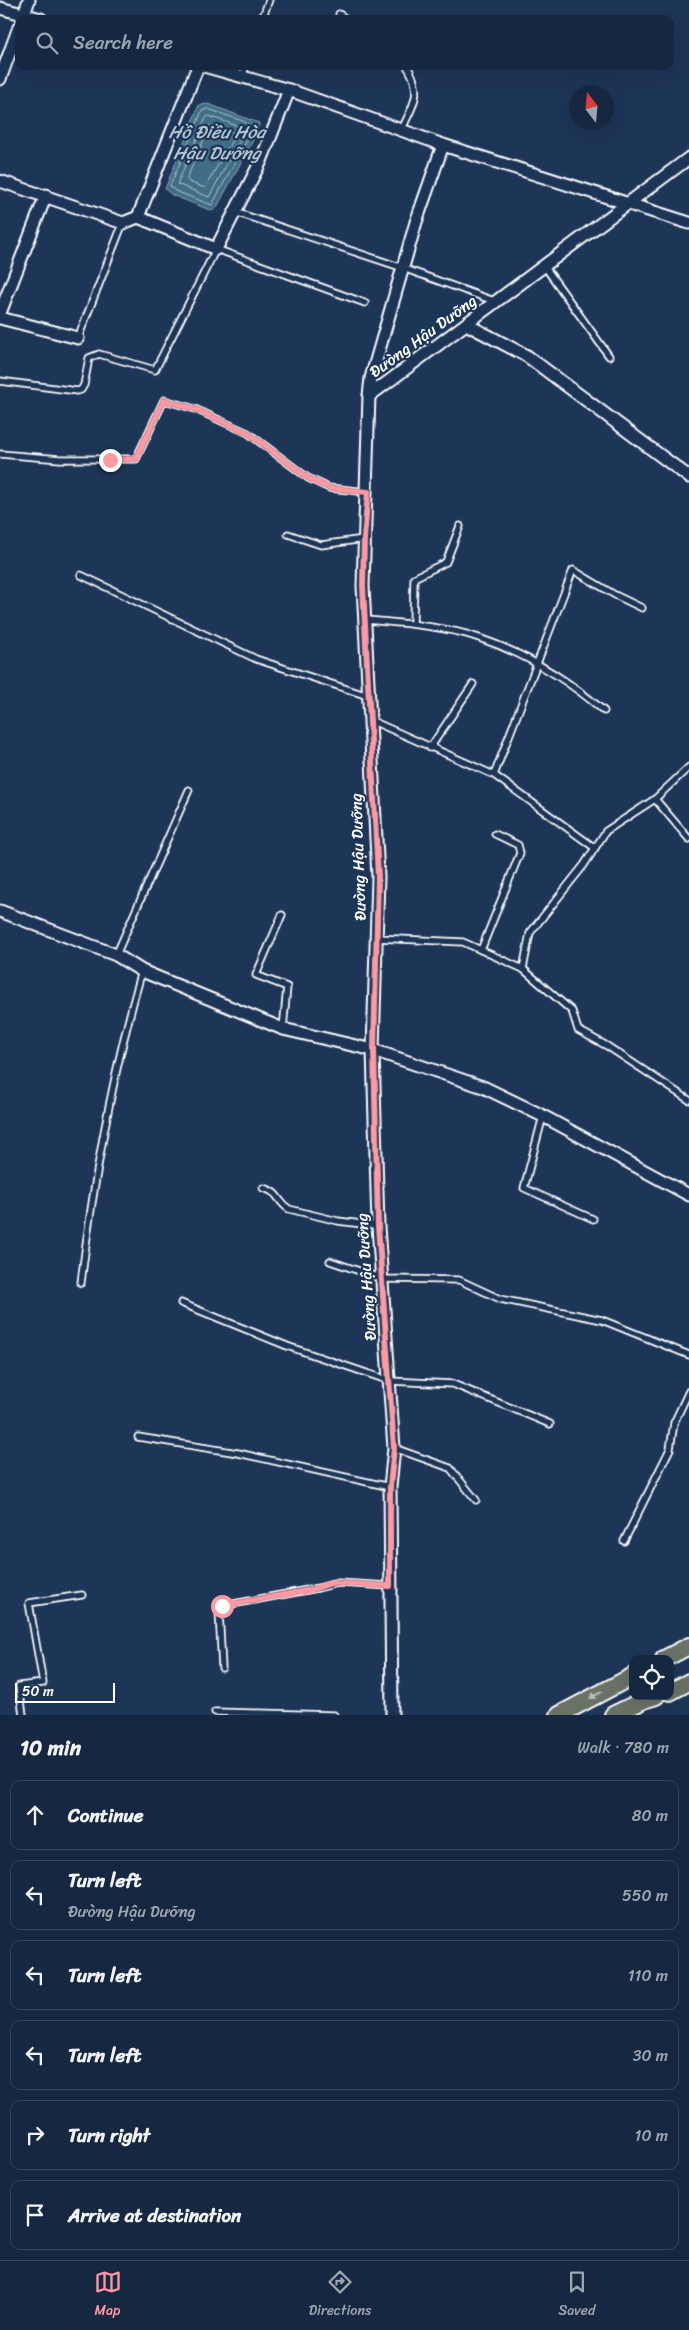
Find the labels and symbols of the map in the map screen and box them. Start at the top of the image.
north arrow [569,85,614,130]
water label: Hồ Điều Hòa Hậu Dưỡng [169,116,267,169]
street label: Đường Hậu Dưỡng [363,287,483,385]
route end [99,449,122,472]
street label: Đường Hậu Dưỡng [341,793,375,921]
street label: Đường Hậu Dưỡng [347,1212,385,1342]
route start [211,1595,234,1618]
scale bar [15,1680,115,1703]
one-way arrow [589,1691,603,1699]

